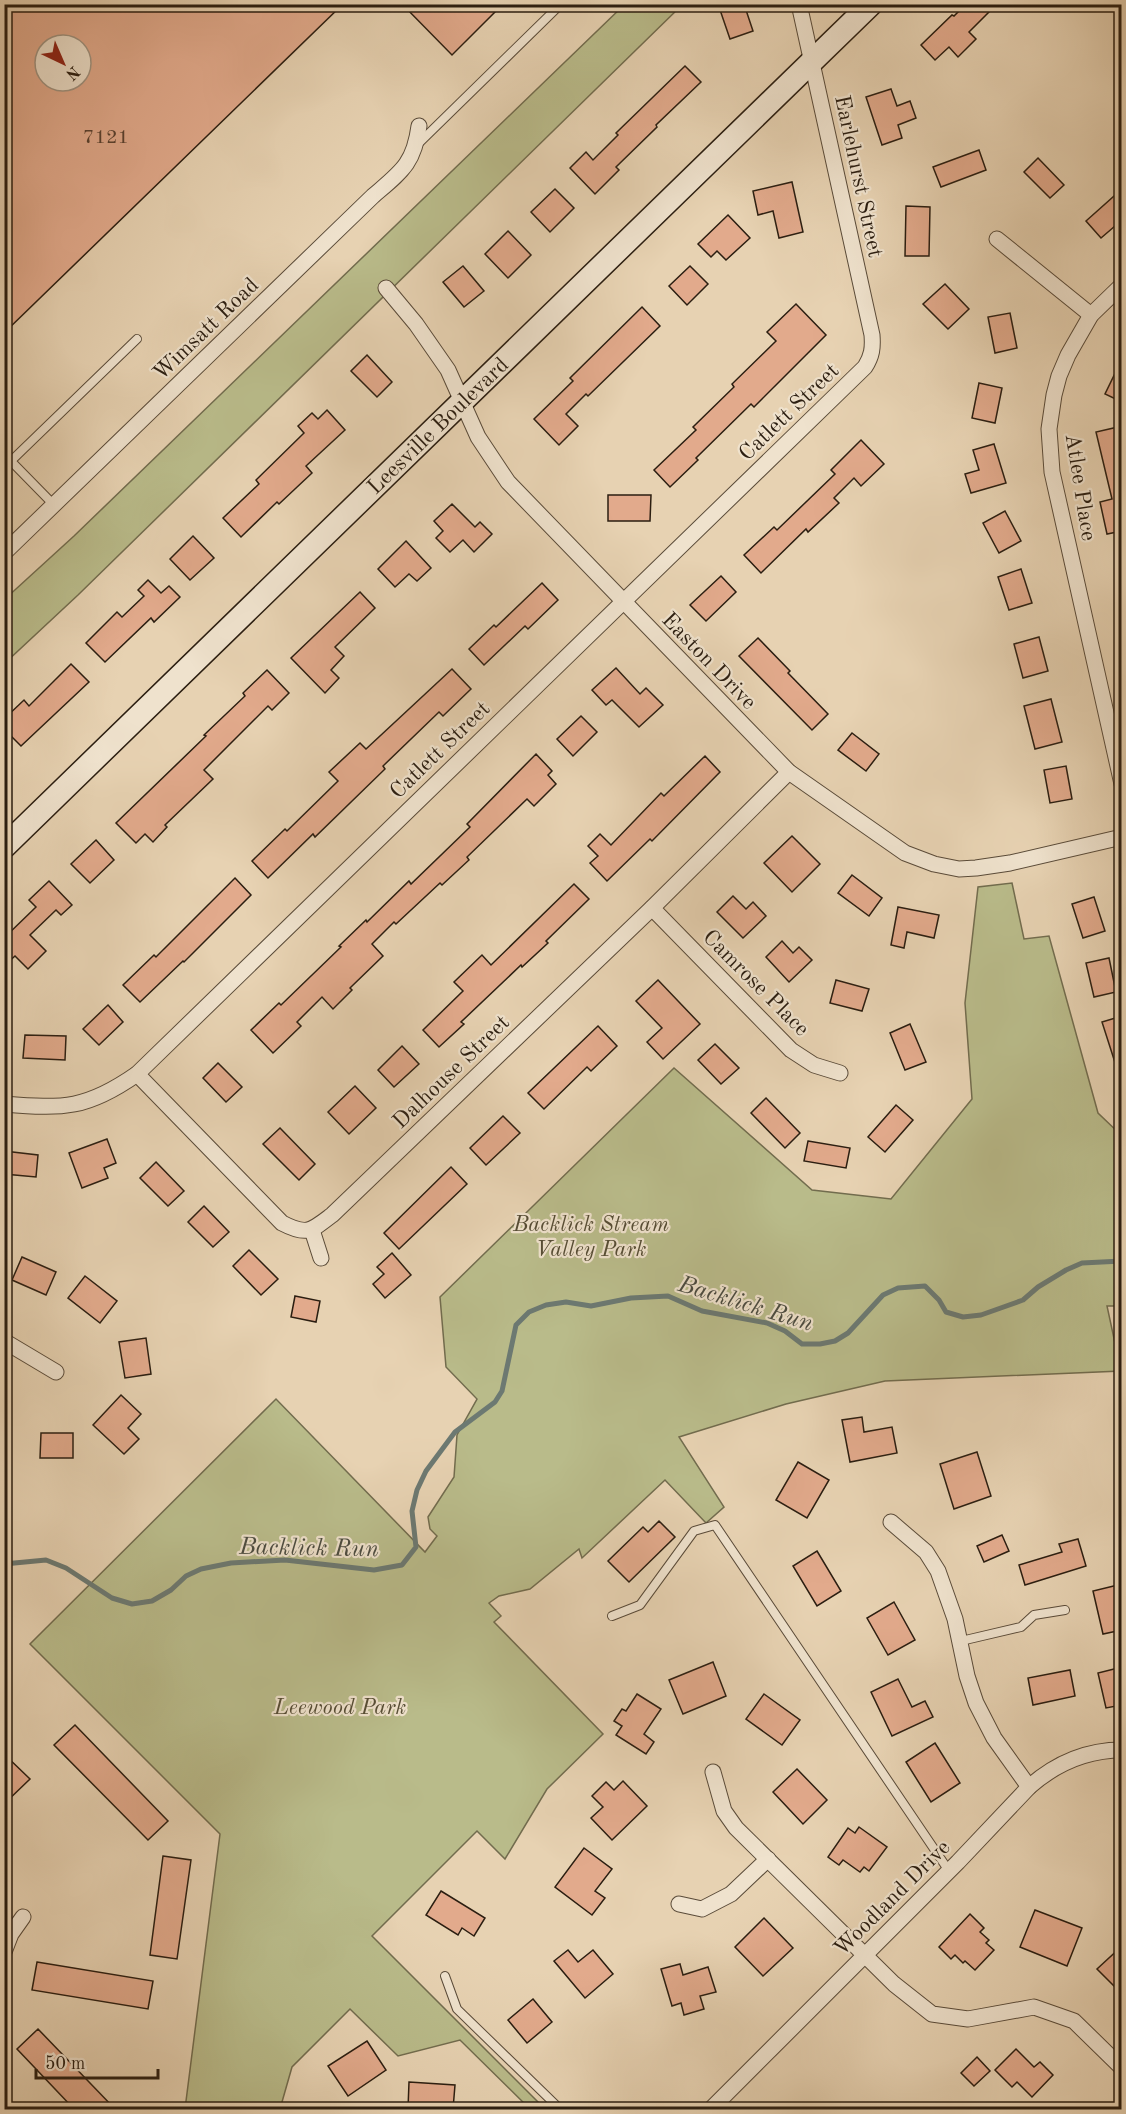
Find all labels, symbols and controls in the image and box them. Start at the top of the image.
north arrow [33,33,93,93]
text: N [62,62,82,83]
street label: Earlehurst Street [830,93,886,260]
house number: 7121 [83,128,129,148]
street label: Wimsatt Road [149,274,263,385]
street label: Leesville Boulevard [364,354,513,499]
street label: Catlett Street [735,360,844,465]
street label: Atlee Place [1061,432,1099,543]
street label: Easton Drive [657,609,760,714]
street label: Catlett Street [386,698,495,803]
street label: Camrose Place [698,926,813,1041]
street label: Dalhouse Street [389,1011,514,1133]
park label: Backlick Stream Valley Park [512,1214,669,1261]
water label: Backlick Run [674,1273,816,1337]
water label: Backlick Run [238,1536,379,1562]
park label: Leewood Park [273,1697,406,1719]
street label: Woodland Drive [830,1836,955,1961]
scale bar [36,2042,158,2080]
text: 50 m [45,2055,85,2073]

